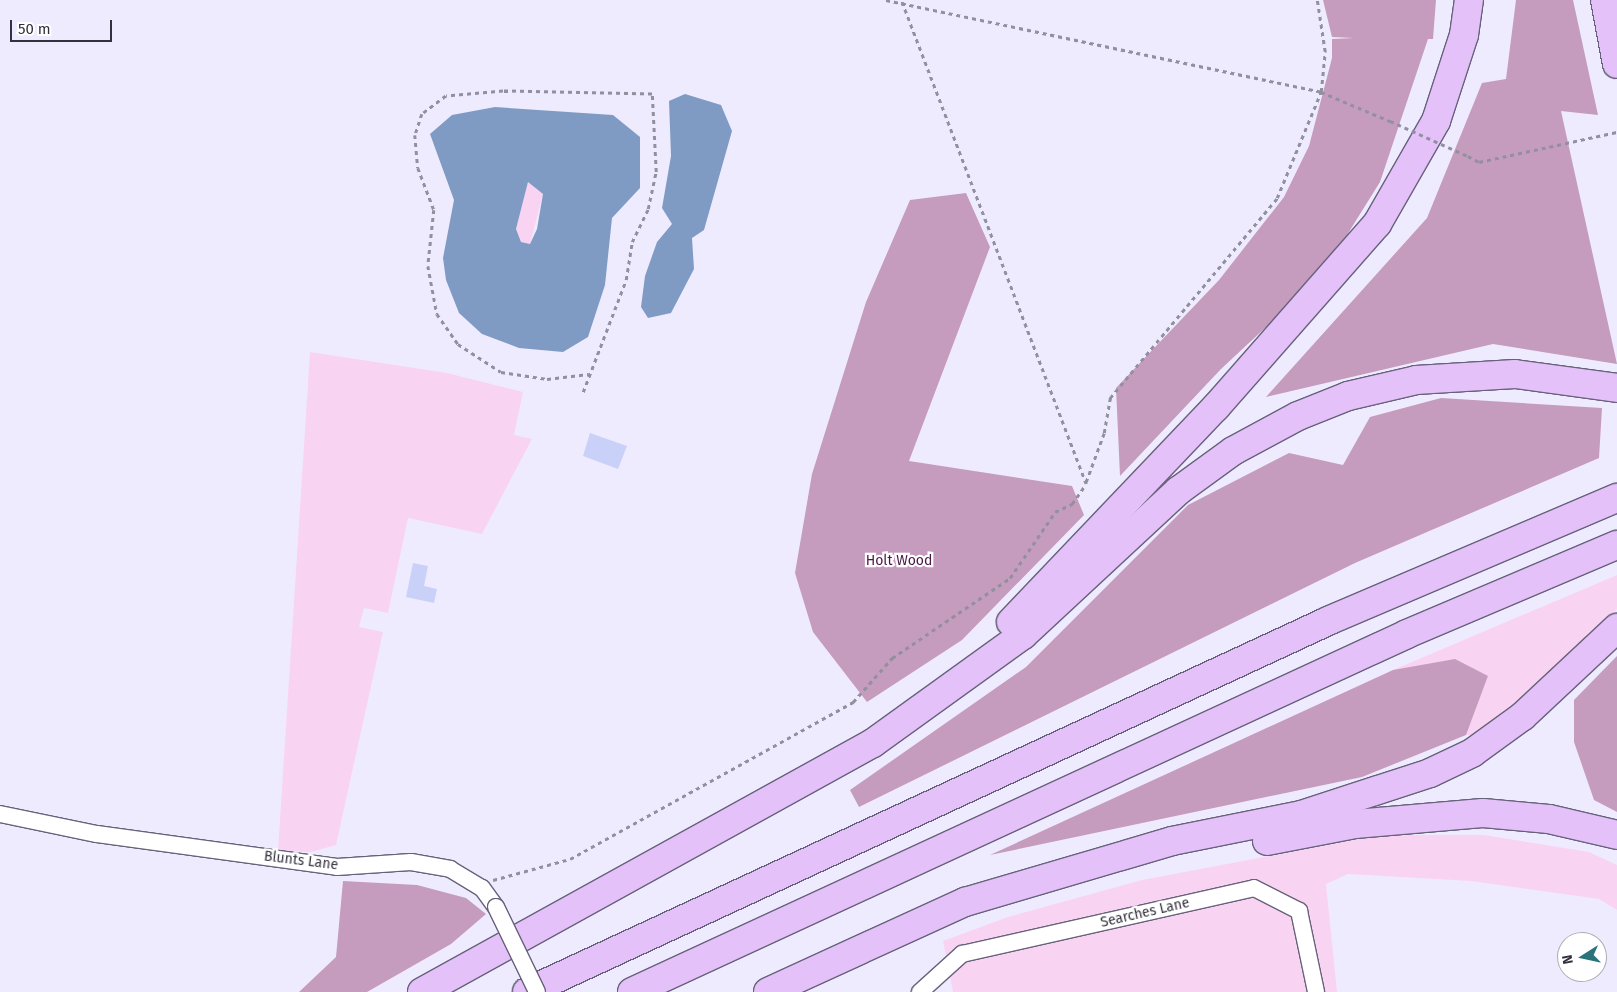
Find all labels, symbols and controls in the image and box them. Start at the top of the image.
scale bar [12,10,115,42]
text: 50 m [18,20,51,38]
park label: Holt Wood [866,553,932,569]
street label: Blunts Lane [263,848,339,874]
street label: Searches Lane [1099,895,1191,931]
north arrow [1557,932,1607,982]
text: N [1559,953,1577,966]

